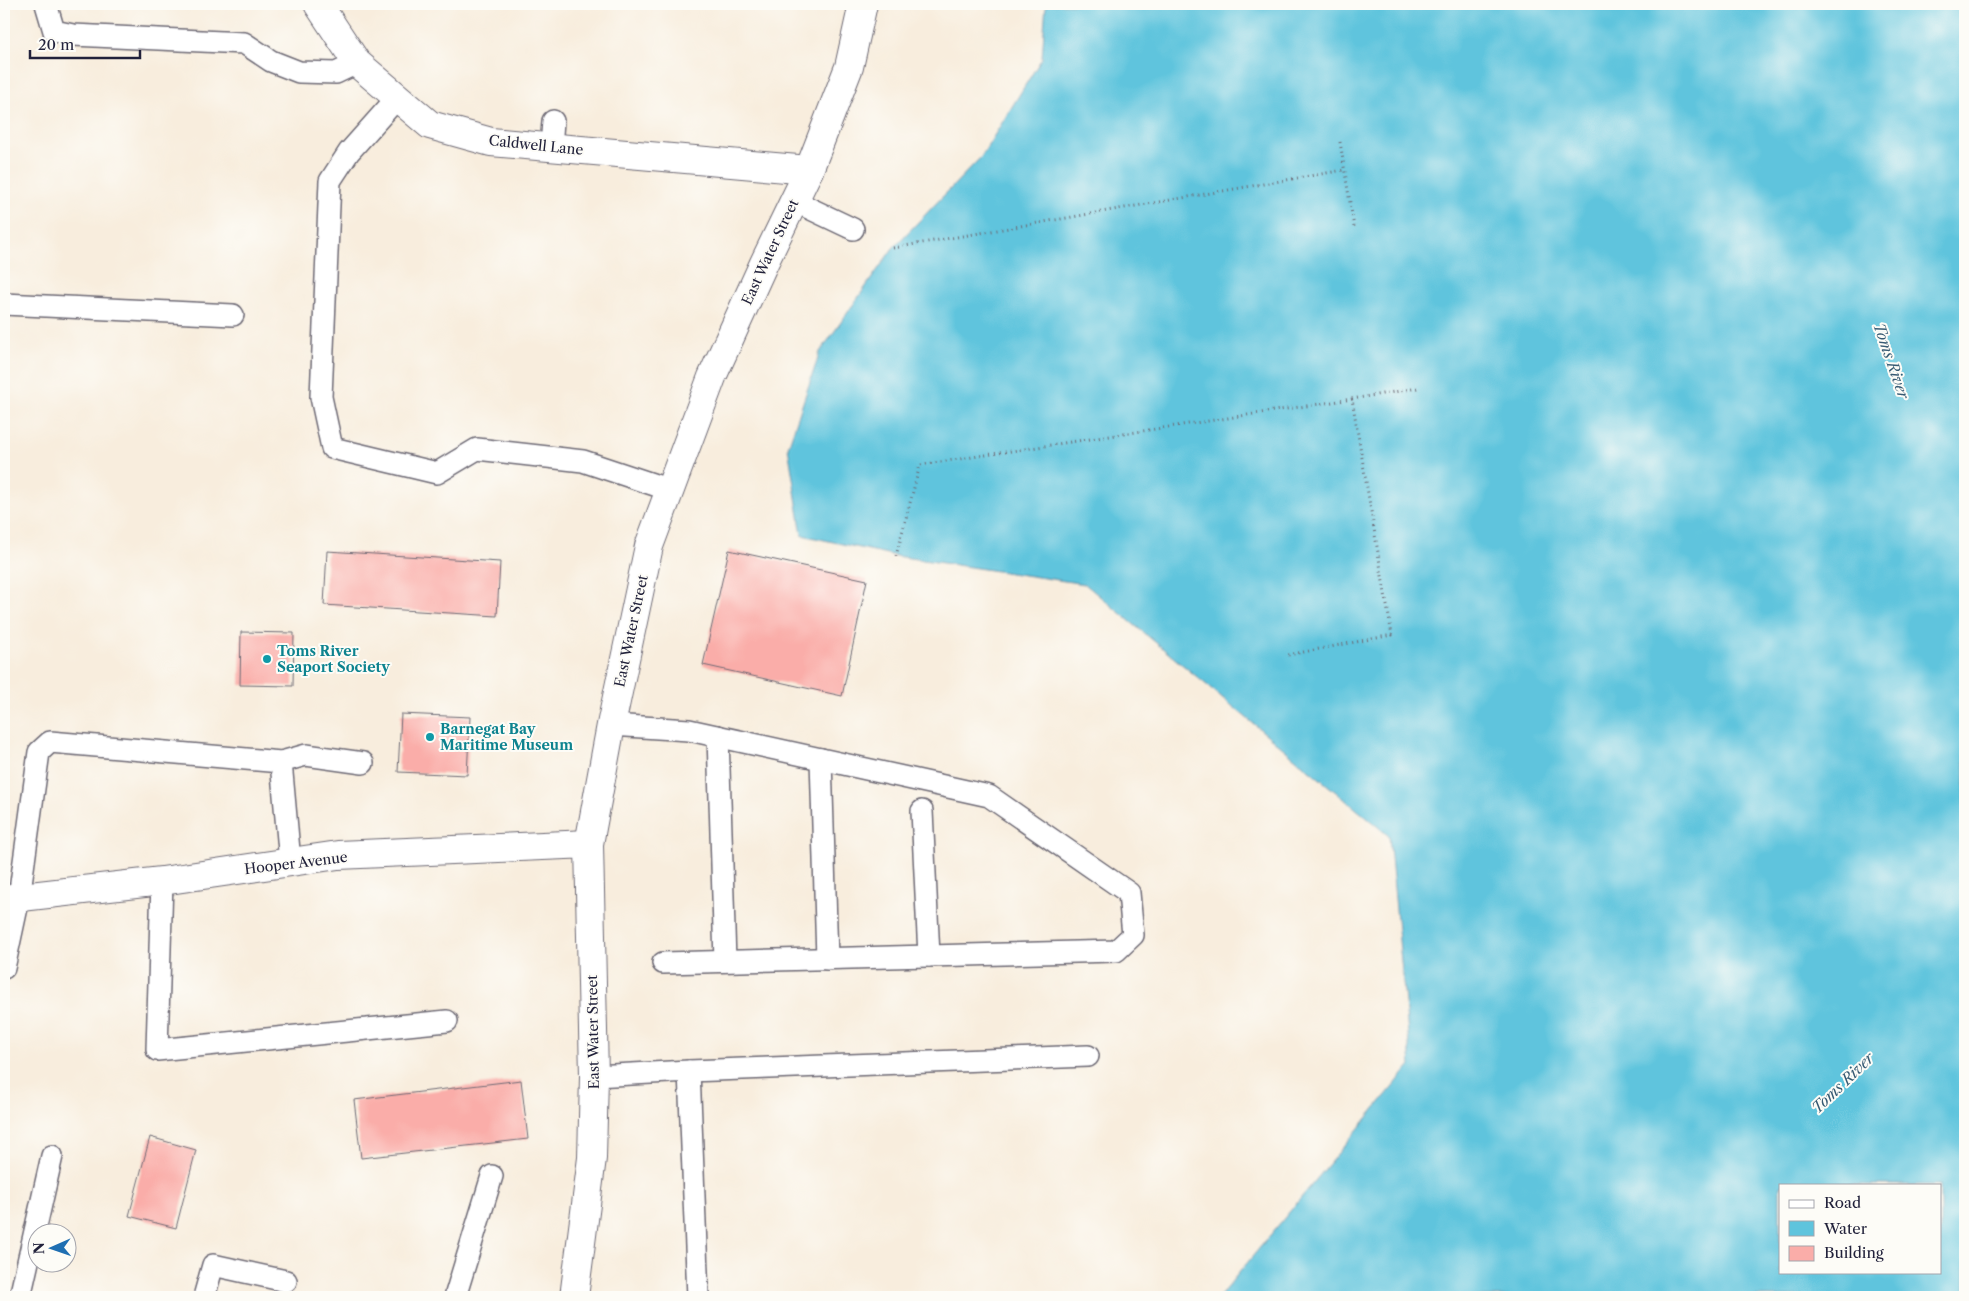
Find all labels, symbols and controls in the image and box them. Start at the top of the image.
scale bar [30,28,140,60]
text: 20 m [38,35,74,54]
street label: Caldwell Lane [488,131,584,159]
street label: East Water Street [738,196,802,308]
water label: Toms River [1870,320,1914,402]
street label: East Water Street [610,573,652,689]
place label: Toms River Seaport Society [277,642,390,676]
marker: Toms River Seaport Society [261,653,273,665]
place label: Barnegat Bay Maritime Museum [440,720,573,754]
marker: Barnegat Bay Maritime Museum [424,731,436,743]
street label: Hooper Avenue [243,848,349,878]
street label: East Water Street [583,975,603,1089]
water label: Toms River [1808,1048,1878,1117]
legend [1779,1184,1942,1274]
text: Road [1824,1193,1861,1212]
text: Water [1823,1219,1868,1238]
north arrow [28,1224,78,1274]
text: N [30,1242,48,1255]
text: Building [1824,1243,1884,1262]

